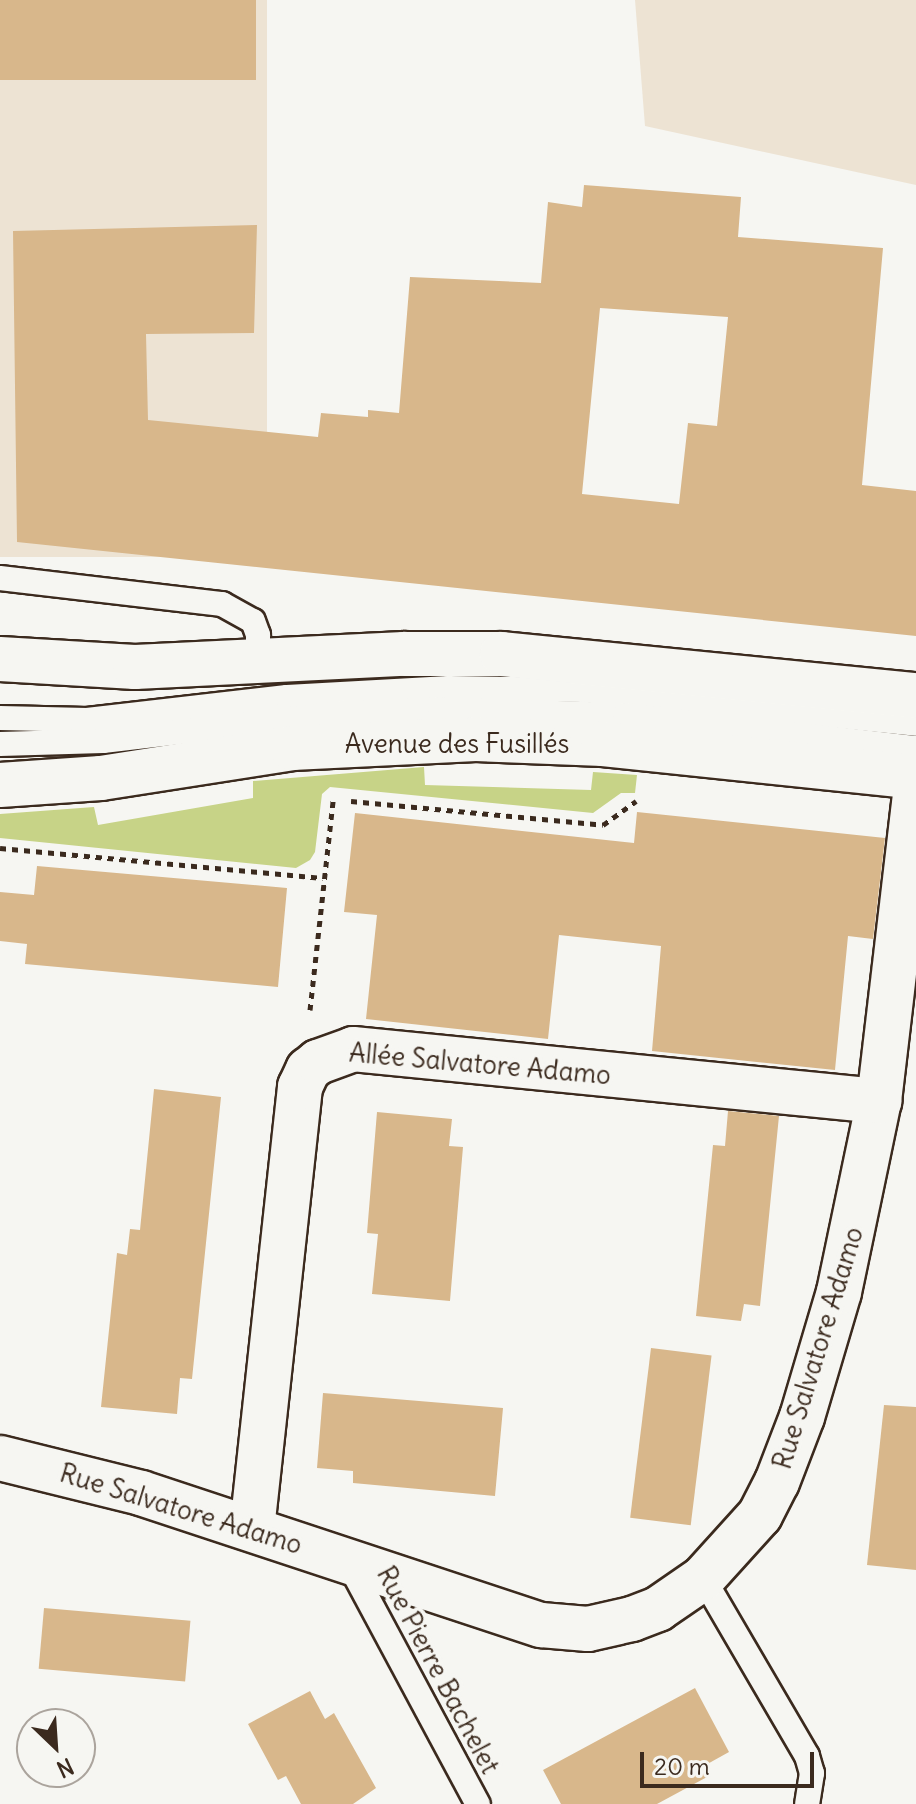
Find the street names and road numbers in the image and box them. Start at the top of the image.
street label: Avenue des Fusillés [345,728,569,760]
street label: Allée Salvatore Adamo [348,1037,612,1091]
street label: Rue Salvatore Adamo [766,1223,870,1473]
street label: Rue Salvatore Adamo [56,1457,306,1561]
street label: Rue Pierre Bachelet [370,1561,506,1779]

